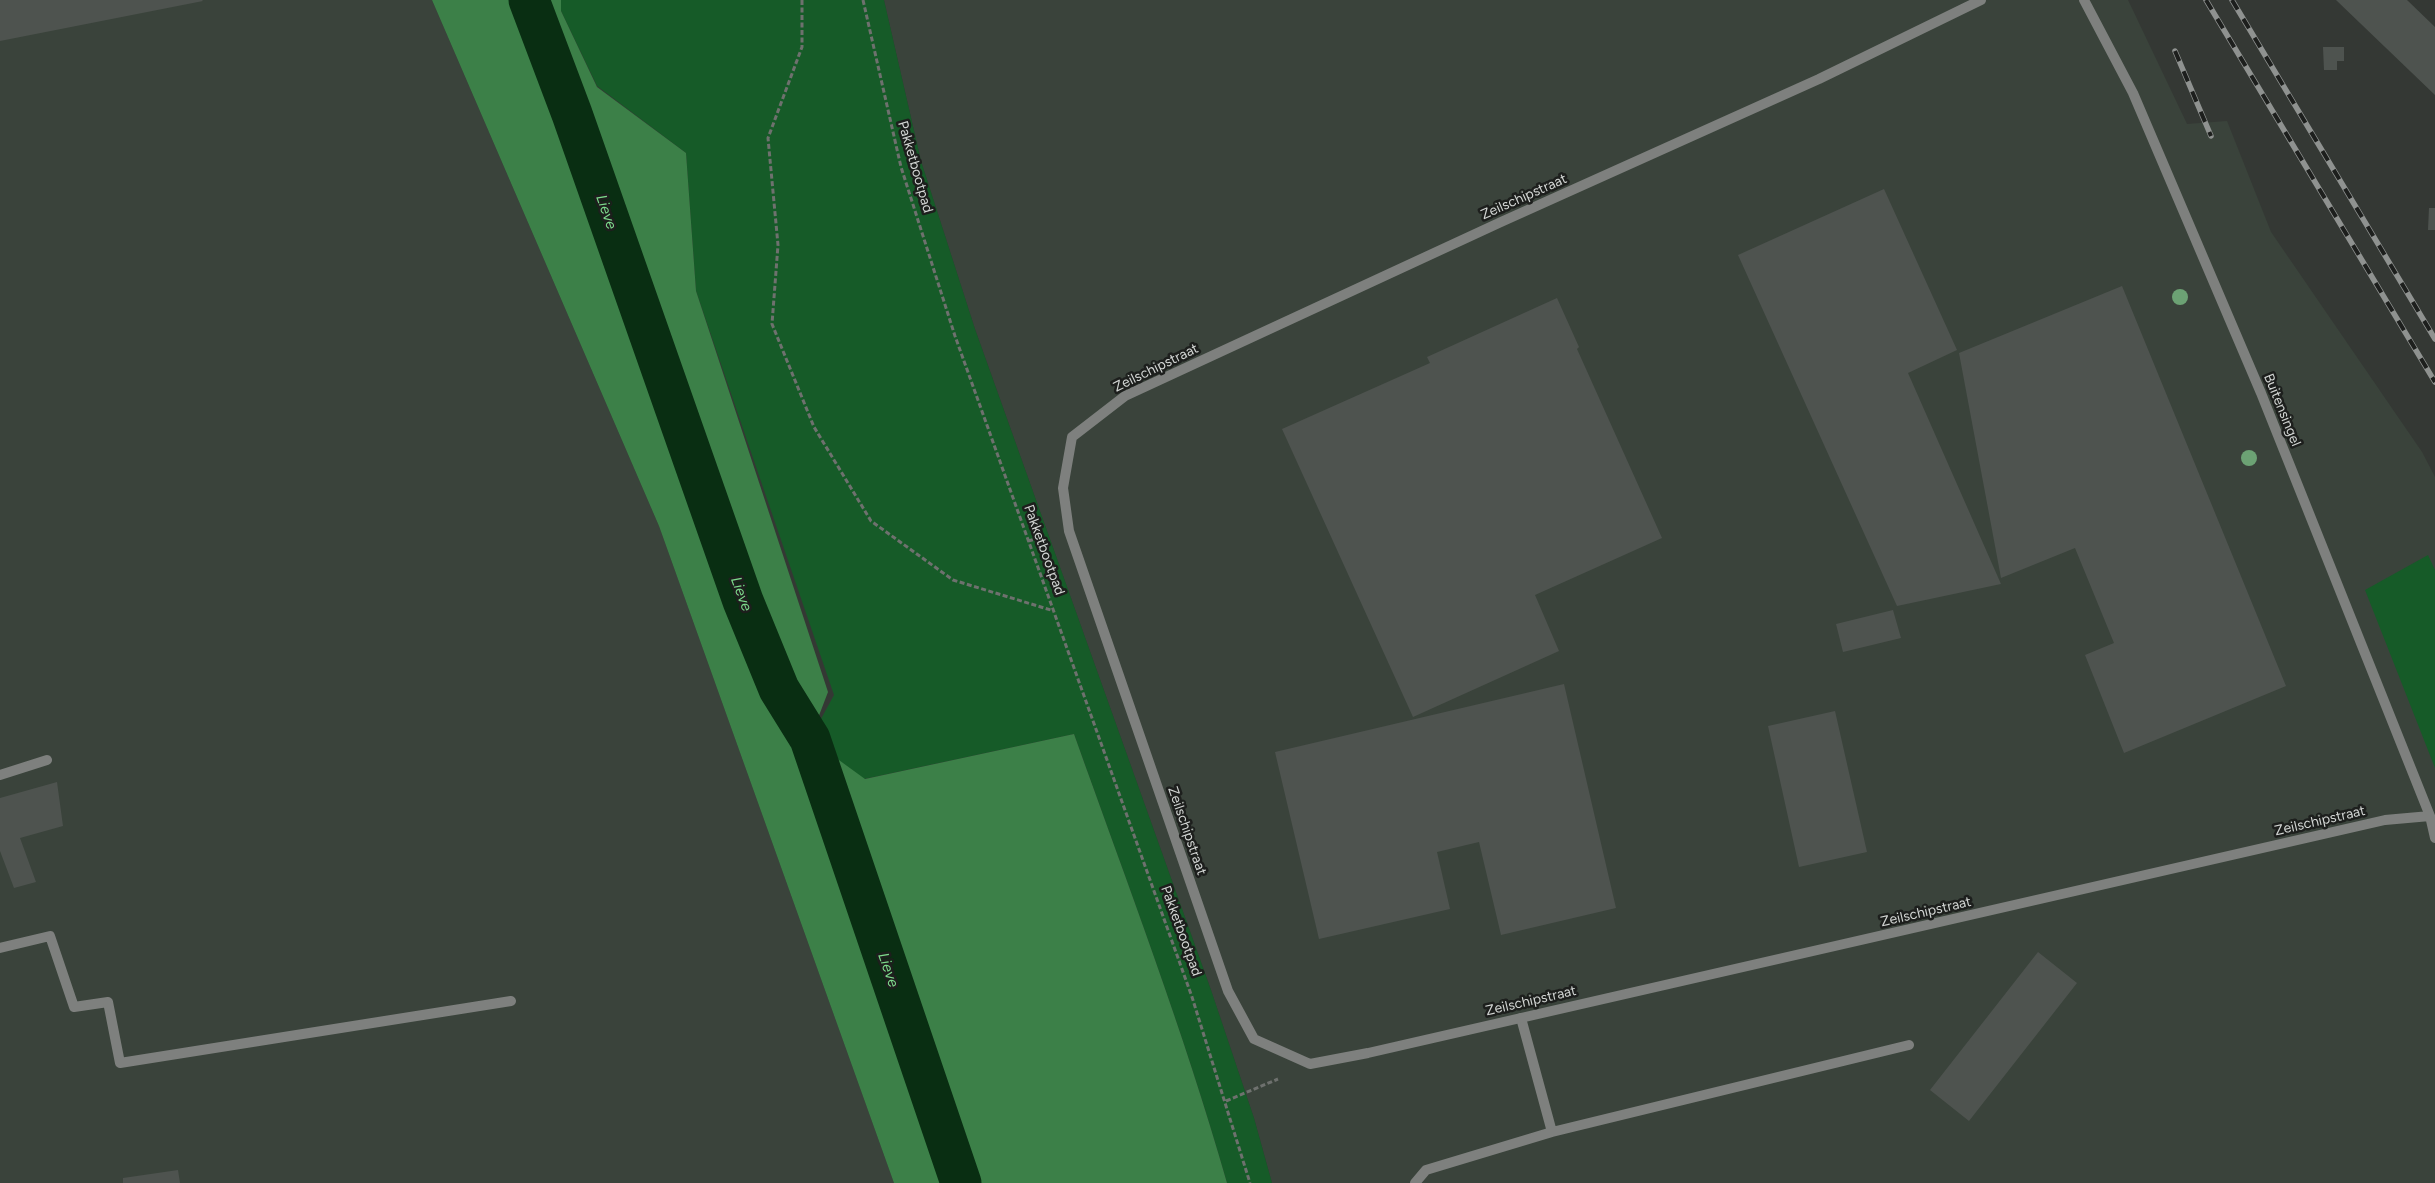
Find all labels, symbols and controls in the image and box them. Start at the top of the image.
street label: Pakketbootpad [894,119,936,215]
street label: Zeilschipstraat [1478,171,1570,223]
water label: Lieve [592,192,620,232]
street label: Zeilschipstraat [1111,340,1201,396]
street label: Buitensingel [2260,371,2304,449]
street label: Pakketbootpad [1020,503,1068,597]
water label: Lieve [726,574,756,614]
street label: Zeilschipstraat [1164,785,1210,877]
street label: Zeilschipstraat [2273,802,2367,840]
street label: Pakketbootpad [1157,884,1205,978]
street label: Zeilschipstraat [1879,893,1973,931]
water label: Lieve [874,950,902,990]
street label: Zeilschipstraat [1484,982,1578,1020]

